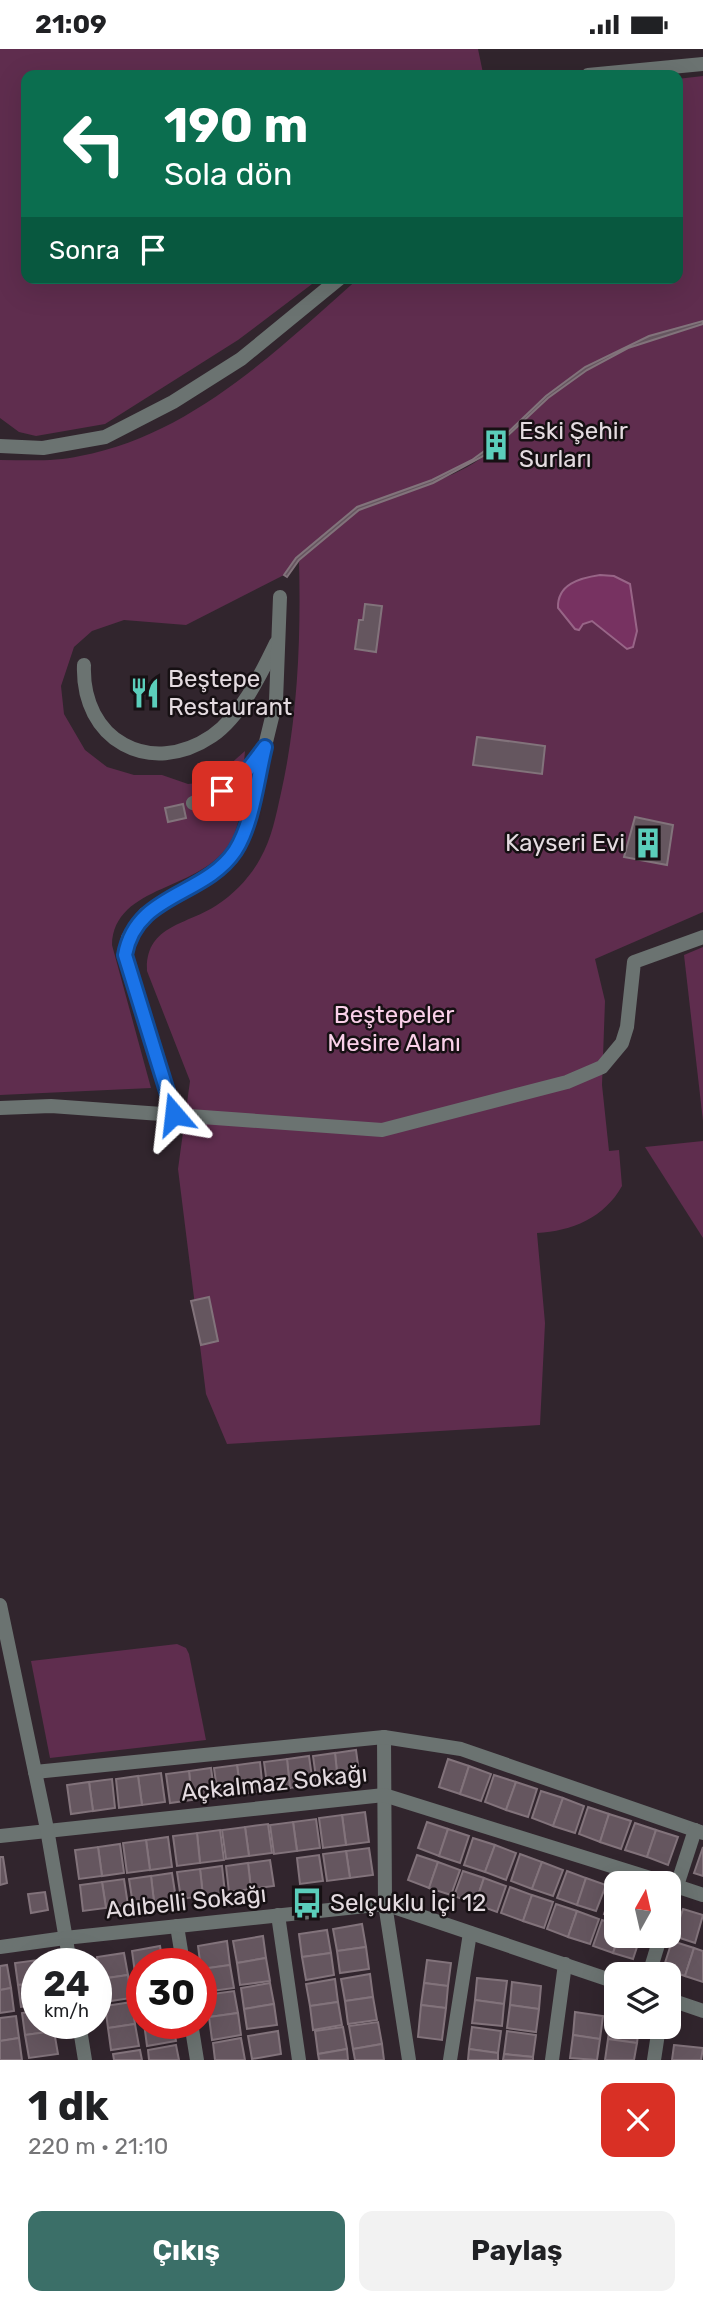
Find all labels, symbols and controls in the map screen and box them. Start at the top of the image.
text: 21:09 [35,9,107,40]
text: 190 m [164,96,308,154]
icon: left [49,98,140,189]
text: Sola dön [164,155,292,193]
icon: arrive [134,231,172,269]
text: Sonra [49,235,120,266]
place label: Eski Şehir Surları [519,417,628,473]
building icon: Eski Şehir Surları [479,428,513,462]
place label: Beştepe Restaurant [168,665,292,721]
restaurant icon: Beştepe Restaurant [128,676,162,710]
pin [192,761,252,821]
icon: arrive [203,772,241,810]
building icon: Kayseri Evi [631,826,665,860]
place label: Kayseri Evi [505,829,625,857]
park label: Beştepeler Mesire Alanı [327,1001,461,1057]
position arrow [137,1077,211,1151]
street label: Açkalmaz Sokağı [179,1759,369,1807]
north arrow [604,1871,681,1948]
map controls [604,1871,681,2039]
street label: Adıbelli Sokağı [104,1880,268,1924]
bus stop icon: Selçuklu İçi 12 [290,1886,324,1920]
place label: Selçuklu İçi 12 [330,1889,486,1917]
speed limit sign: 30 [126,1948,217,2039]
button: layers [604,1962,681,2039]
text: 24 [43,1963,90,2005]
text: km/h [44,2000,89,2022]
text: 1 dk [28,2081,109,2131]
button: close [601,2083,675,2157]
text: 220 m · 21:10 [28,2132,168,2160]
button: Çıkış [28,2211,345,2291]
button: Paylaş [359,2211,675,2291]

